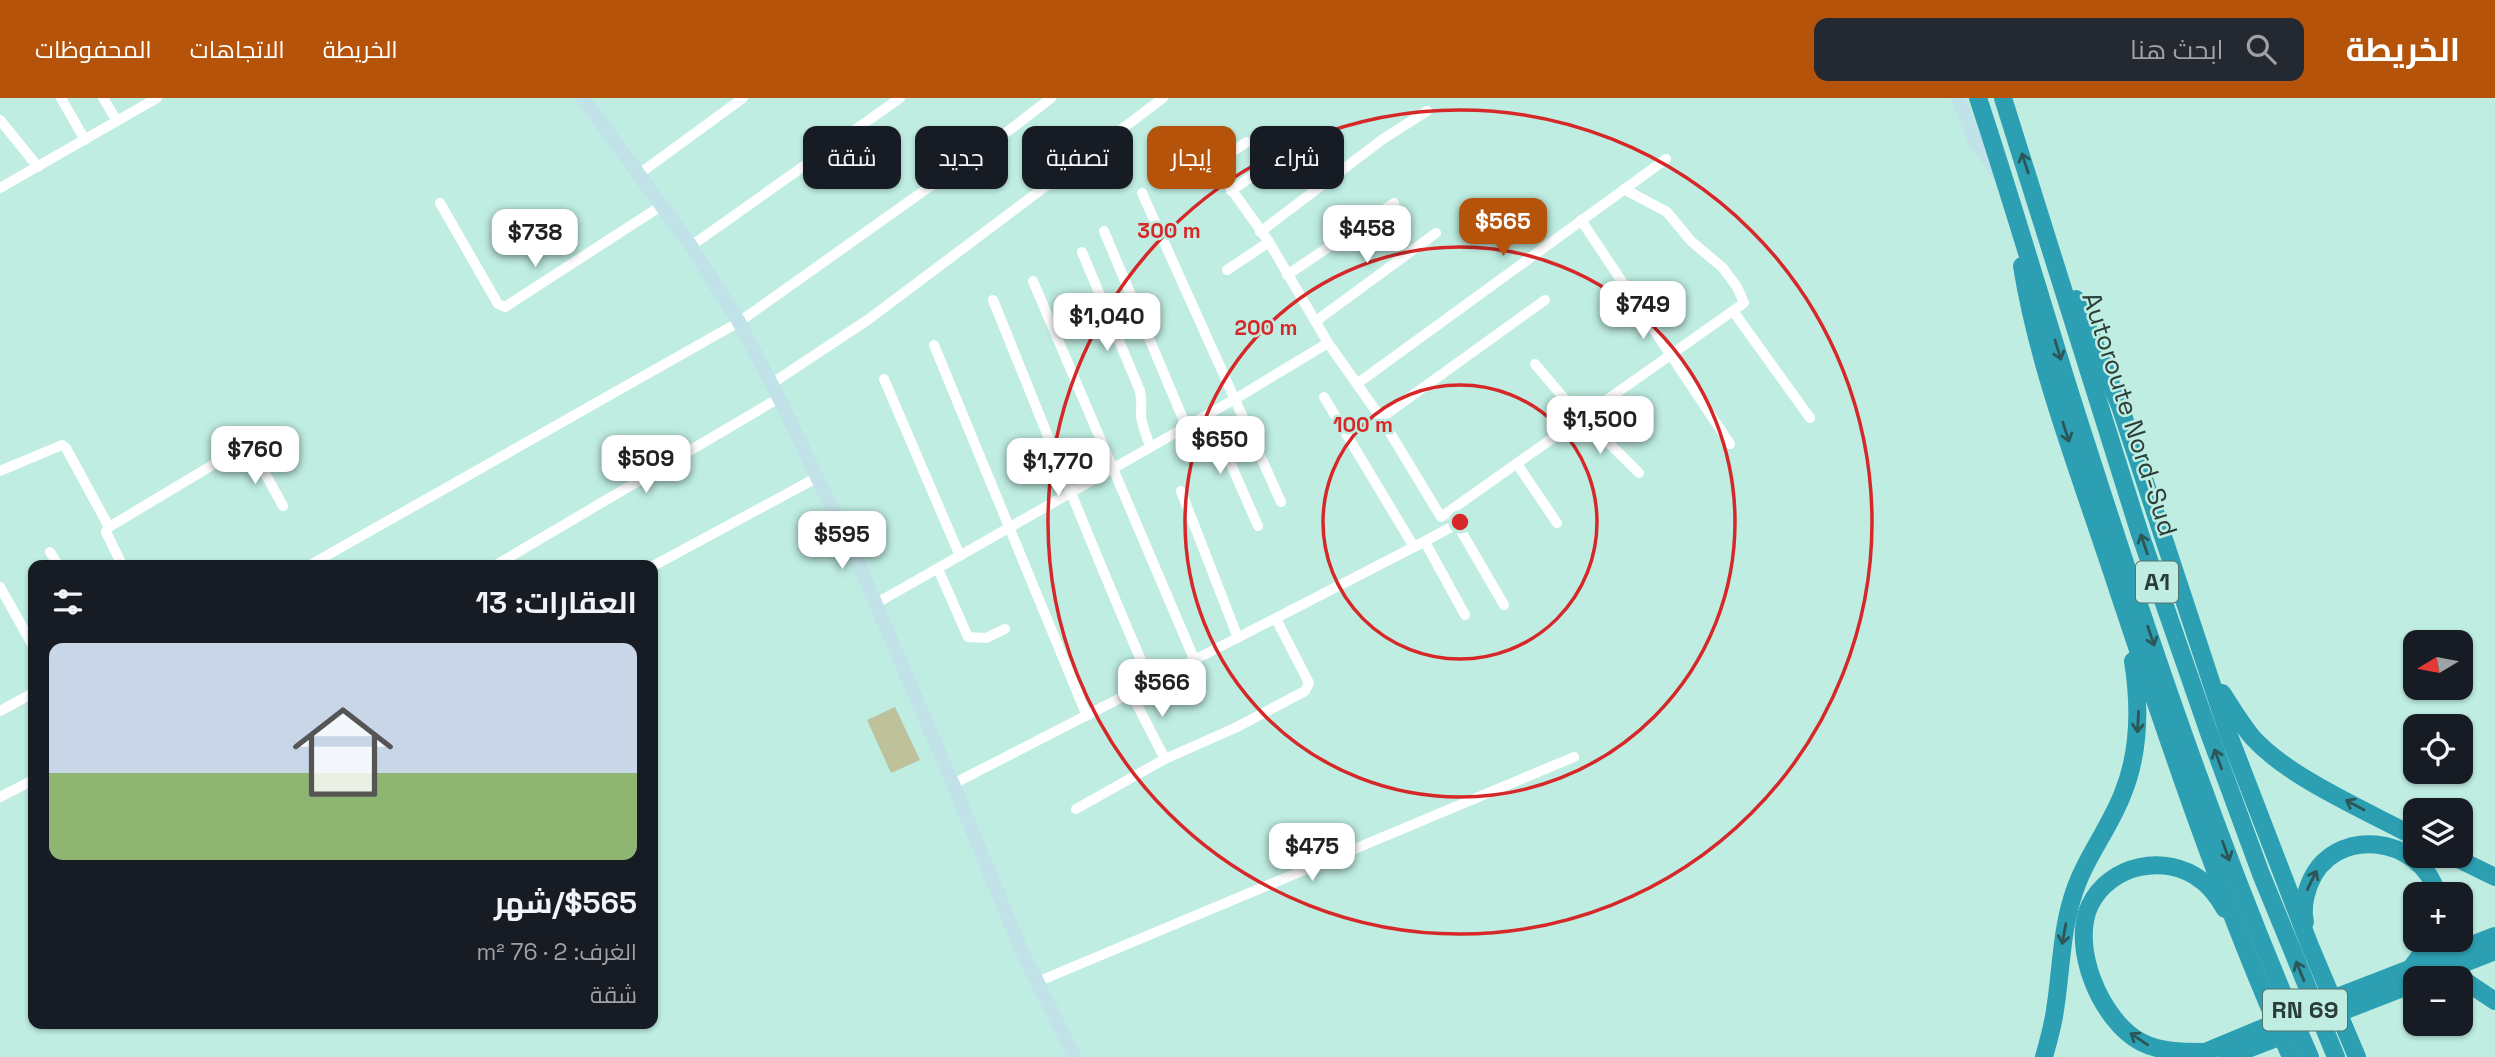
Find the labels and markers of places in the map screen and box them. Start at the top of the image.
pin: $565 [1462,198,1544,258]
pin: $458 [1326,206,1408,265]
pin: $738 [494,209,576,269]
pin: $749 [1602,282,1684,341]
pin: $1,040 [1050,294,1164,353]
pin: $1,500 [1543,396,1657,456]
pin: $650 [1179,416,1261,476]
pin: $760 [214,426,296,486]
pin: $509 [605,436,687,495]
pin: $1,770 [1001,438,1115,498]
centre of rings [1448,510,1472,534]
pin: $595 [801,512,883,571]
pin: $566 [1121,660,1203,719]
pin: $475 [1271,824,1353,883]

